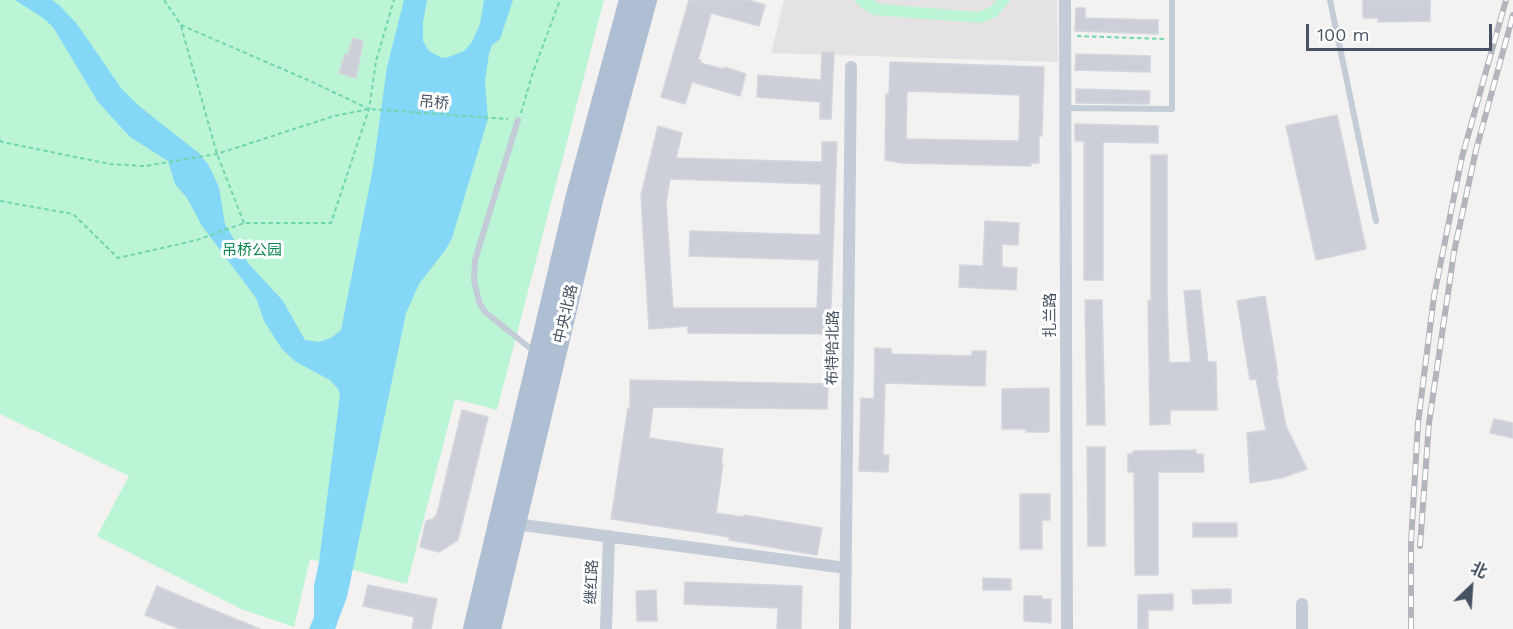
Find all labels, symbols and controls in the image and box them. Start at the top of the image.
scale bar [1309,12,1495,50]
text: 100 m [1317,24,1370,45]
street label: 吊桥 [418,93,450,113]
park label: 吊桥公园 [222,242,282,260]
street label: 中央北路 [550,283,582,345]
street label: 扎兰路 [1042,293,1060,337]
street label: 布特哈北路 [823,310,843,386]
north arrow [1441,557,1501,617]
text: 北 [1468,558,1490,582]
street label: 继红路 [582,559,602,605]

